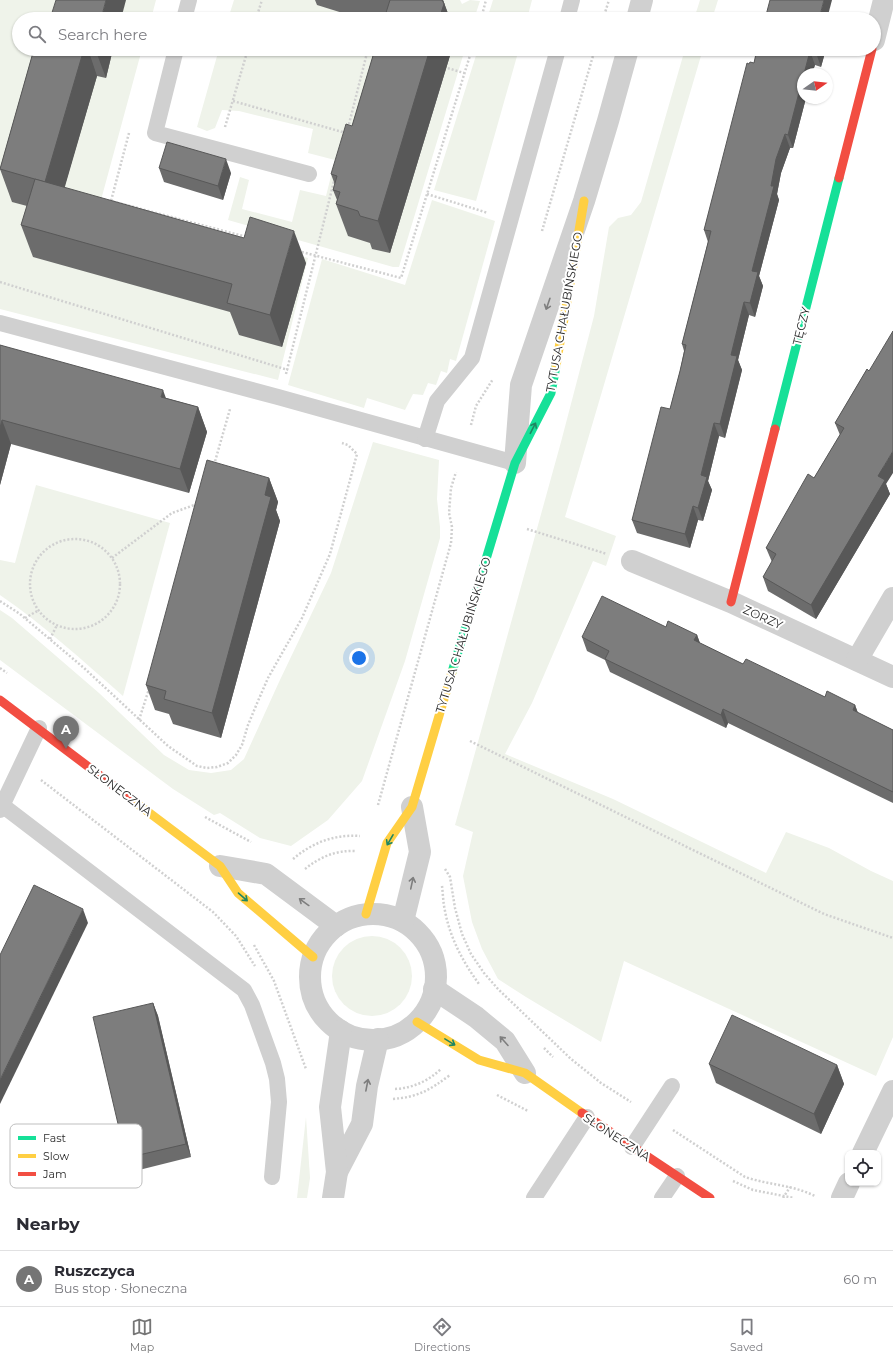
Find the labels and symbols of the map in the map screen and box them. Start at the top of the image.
north arrow [797,68,833,104]
street label: TYTUSA CHAŁUBIŃSKIEGO [543,231,585,393]
one-way arrow [544,298,552,310]
street label: TĘCZY [789,305,813,347]
one-way arrow [529,423,537,435]
street label: TYTUSA CHAŁUBIŃSKIEGO [432,555,494,715]
street label: ZORZY [741,602,786,633]
your location [349,648,369,668]
pin: A [53,716,79,749]
street label: SŁONECZNA [85,761,156,819]
one-way arrow [386,834,394,846]
one-way arrow [408,877,416,890]
one-way arrow [238,893,248,902]
one-way arrow [299,898,310,907]
one-way arrow [499,1036,508,1046]
one-way arrow [444,1038,455,1046]
one-way arrow [364,1079,372,1092]
street label: SŁONECZNA [581,1110,654,1164]
legend [10,1124,142,1188]
text: Fast [43,1131,67,1145]
text: Slow [43,1149,69,1163]
text: Jam [42,1167,67,1181]

